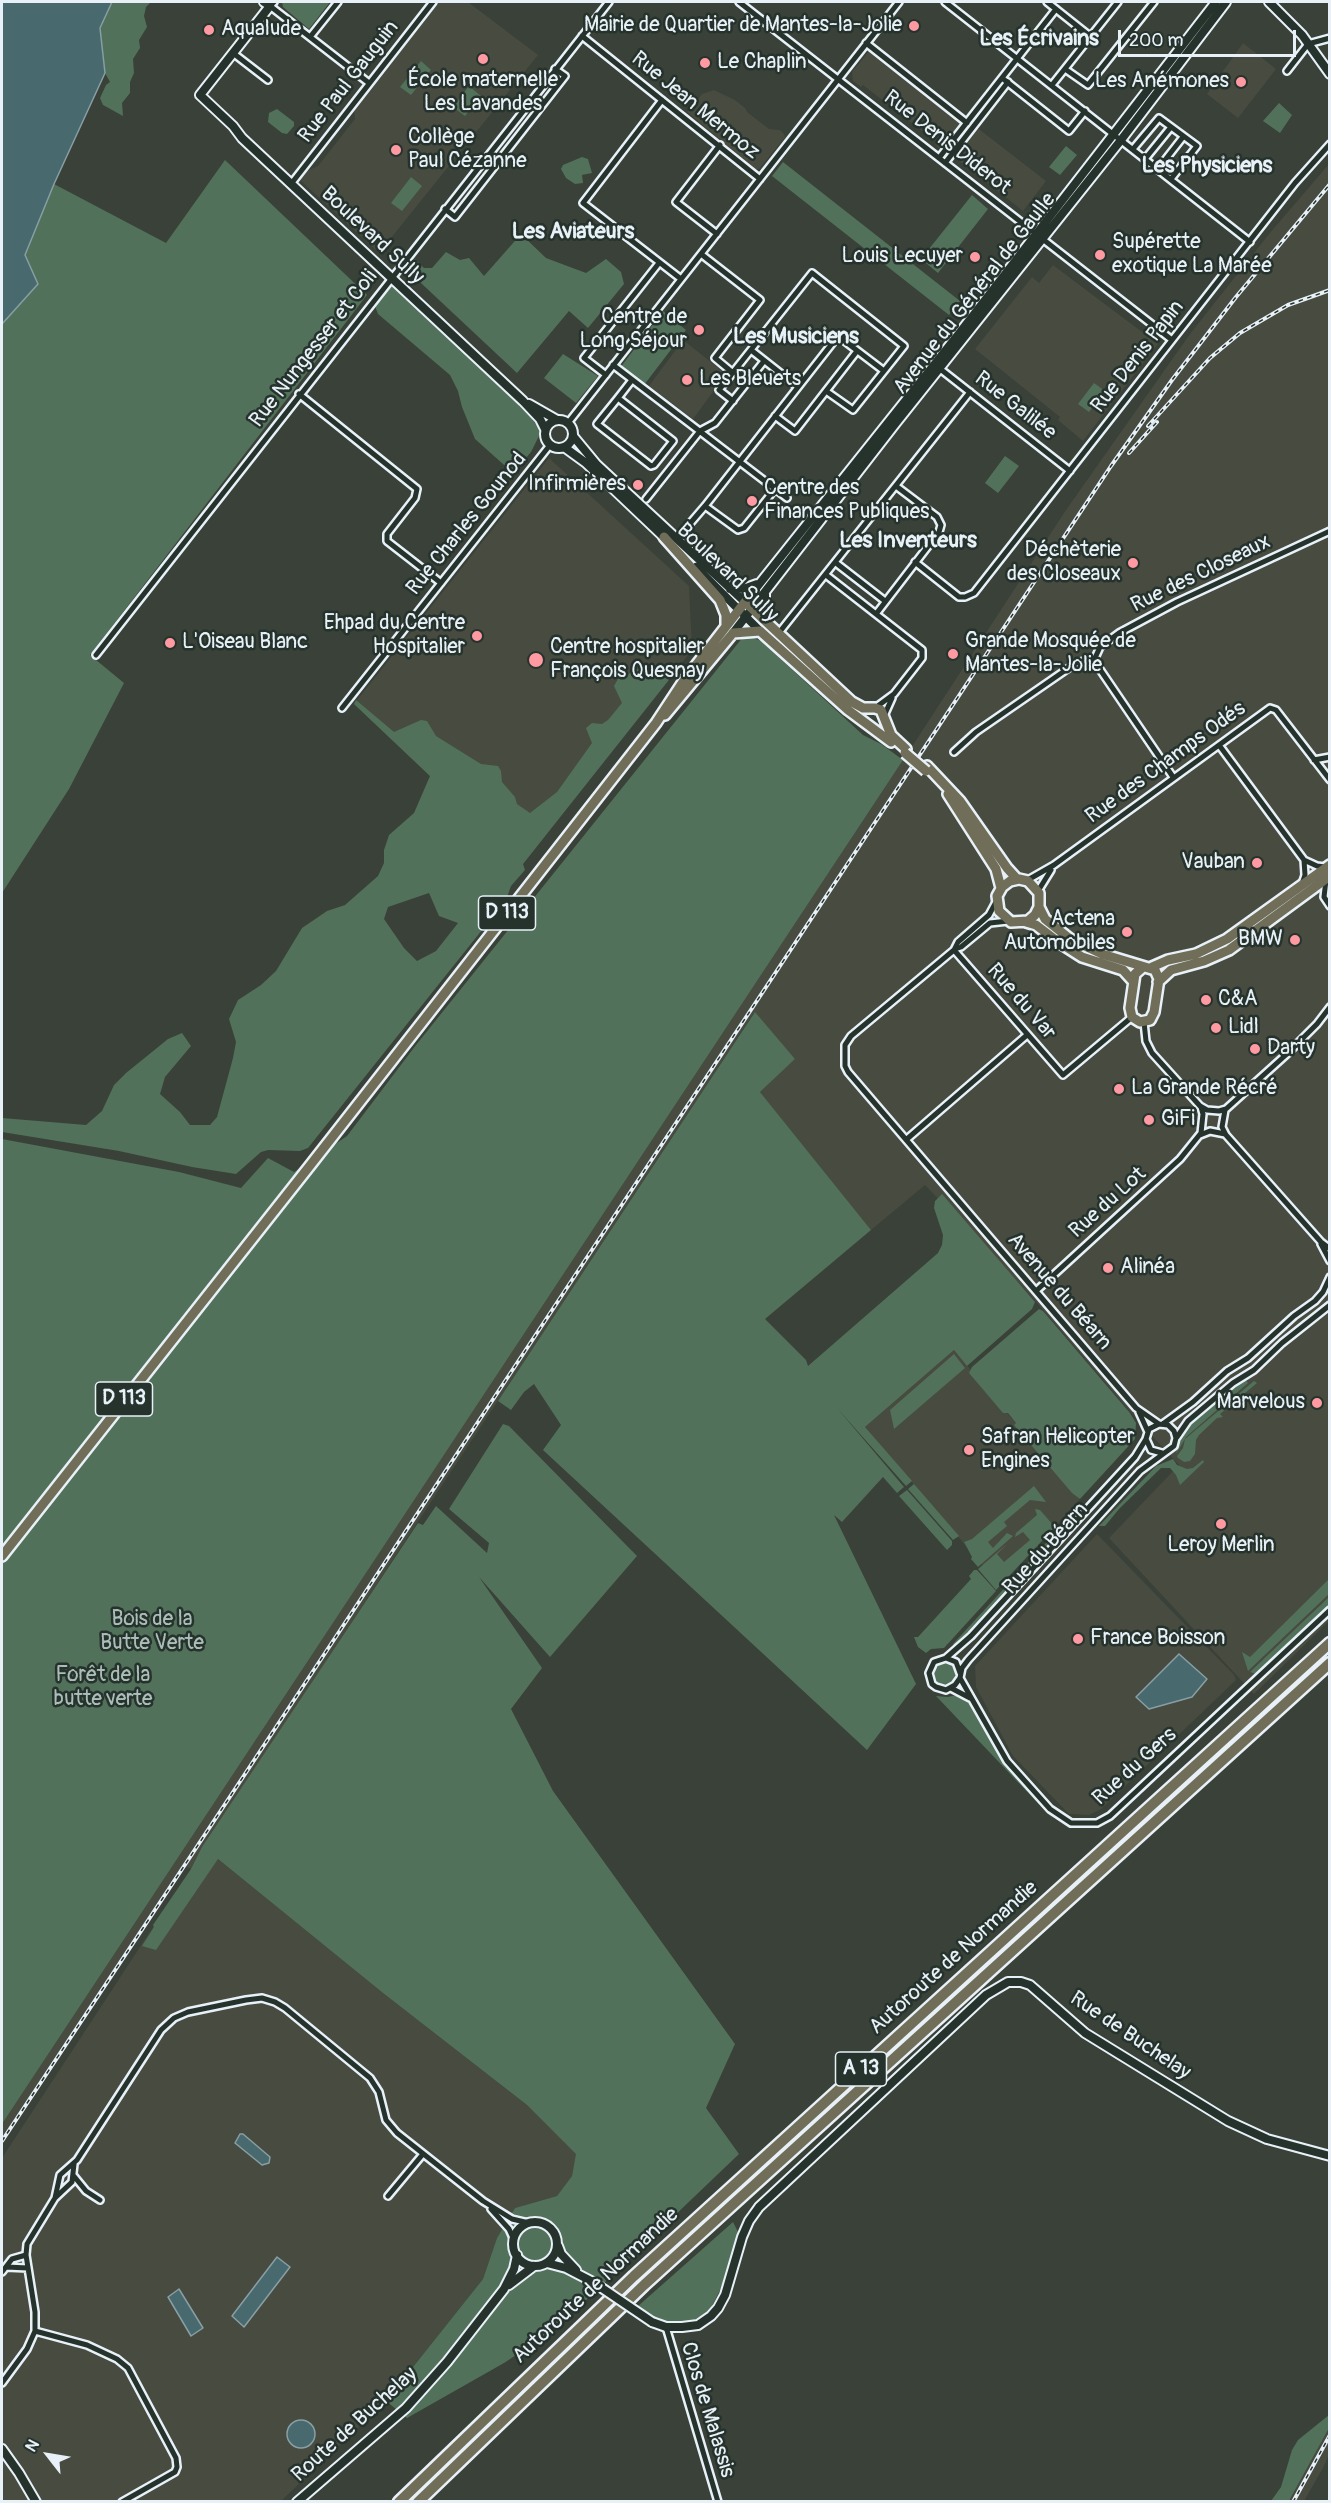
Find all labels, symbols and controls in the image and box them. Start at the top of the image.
place label: Mairie de Quartier de Mantes-la-Jolie [584,13,902,39]
street label: Rue Paul Gauguin [293,16,405,148]
place label: Aqualude [221,17,301,43]
scale bar [1121,18,1300,56]
marker: Mairie de Quartier de Mantes-la-Jolie [907,19,921,33]
marker: Aqualude [202,23,216,37]
district label: Les Écrivains [979,26,1099,52]
text: 200 m [1129,29,1184,52]
street label: Rue Jean Mermoz [626,47,764,165]
place label: Le Chaplin [717,50,807,76]
marker: École maternelle Les Lavandes [476,52,490,66]
marker: Le Chaplin [698,56,712,70]
place label: École maternelle Les Lavandes [408,68,558,118]
place label: Les Anémones [1095,69,1229,95]
marker: Les Anémones [1234,75,1248,89]
street label: Rue Denis Diderot [878,85,1016,201]
place label: Collège Paul Cézanne [408,125,527,175]
marker: Collège Paul Cézanne [389,143,403,157]
district label: Les Physiciens [1142,153,1272,179]
street label: Boulevard Sully [315,182,429,290]
street label: Avenue du Général de Gaulle [888,188,1062,400]
district label: Les Aviateurs [512,219,634,245]
place label: Supérette exotique La Marée [1112,230,1272,280]
place label: Louis Lecuyer [842,244,963,270]
marker: Supérette exotique La Marée [1093,248,1107,262]
marker: Louis Lecuyer [968,250,982,264]
street label: Rue Nungesser et Coli [245,265,383,433]
street label: Rue Denis Papin [1086,296,1190,418]
place label: Centre de Long Séjour [580,305,687,355]
marker: Centre de Long Séjour [692,323,706,337]
district label: Les Musiciens [733,324,859,350]
street label: Rue Galilée [969,366,1061,446]
place label: Les Bleuets [699,367,801,393]
marker: Les Bleuets [680,373,694,387]
street label: Rue Charles Gounod [402,447,532,601]
place label: Infirmières [528,472,626,498]
place label: Centre des Finances Publiques [764,476,929,526]
marker: Infirmières [631,478,645,492]
marker: Centre des Finances Publiques [745,494,759,508]
street label: Boulevard Sully [671,518,783,628]
district label: Les Inventeurs [839,528,977,554]
street label: Rue des Closeaux [1127,529,1275,619]
place label: Déchèterie des Closeaux [1007,538,1121,588]
marker: Déchèterie des Closeaux [1126,556,1140,570]
place label: Ehpad du Centre Hospitalier [324,611,465,661]
marker: Ehpad du Centre Hospitalier [470,629,484,643]
place label: Grande Mosquée de Mantes-la-Jolie [965,629,1136,679]
place label: L'Oiseau Blanc [182,630,308,656]
place label: Centre hospitalier François Quesnay [550,635,705,685]
marker: L'Oiseau Blanc [163,636,177,650]
marker: Grande Mosquée de Mantes-la-Jolie [946,647,960,661]
marker: Centre hospitalier François Quesnay [527,651,545,669]
street label: Rue des Champs Odés [1081,696,1251,830]
place label: Vauban [1181,850,1245,876]
marker: Vauban [1250,856,1264,870]
road number: D 113 [478,896,536,930]
place label: Actena Automobiles [1004,907,1115,957]
marker: Actena Automobiles [1120,925,1134,939]
place label: BMW [1238,927,1283,953]
marker: BMW [1288,933,1302,947]
street label: Rue du Var [981,959,1061,1045]
place label: C&A [1218,987,1258,1013]
marker: C&A [1199,993,1213,1007]
place label: Lidl [1228,1015,1259,1041]
marker: Lidl [1209,1021,1223,1035]
place label: Darty [1267,1036,1315,1062]
marker: Darty [1248,1042,1262,1056]
place label: La Grande Récré [1131,1076,1278,1102]
marker: La Grande Récré [1112,1082,1126,1096]
place label: GiFi [1161,1107,1195,1133]
marker: GiFi [1142,1113,1156,1127]
street label: Rue du Lot [1064,1162,1152,1244]
street label: Avenue du Béarn [1001,1228,1117,1356]
place label: Alinéa [1120,1255,1175,1281]
marker: Alinéa [1101,1261,1115,1275]
road number: D 113 [96,1382,152,1416]
place label: Marvelous [1217,1390,1305,1416]
marker: Marvelous [1310,1396,1324,1410]
place label: Safran Helicopter Engines [981,1425,1135,1475]
marker: Safran Helicopter Engines [962,1443,976,1457]
street label: Rue du Béarn [998,1498,1094,1600]
marker: Leroy Merlin [1214,1517,1228,1531]
place label: Leroy Merlin [1167,1533,1275,1559]
park label: Bois de la Butte Verte [100,1607,204,1657]
place label: France Boisson [1090,1626,1225,1652]
marker: France Boisson [1071,1632,1085,1646]
park label: Forêt de la butte verte [54,1663,152,1713]
street label: Rue du Gers [1088,1723,1182,1811]
street label: Autoroute de Normandie [865,1876,1043,2040]
street label: Rue de Buchelay [1065,1986,1195,2086]
road number: A 13 [836,2052,886,2086]
street label: Autoroute de Normandie [508,2203,684,2369]
street label: Clos de Malassis [674,2339,740,2481]
street label: Route de Buchelay [287,2362,423,2488]
north arrow [18,2425,78,2485]
text: N [21,2436,44,2456]

